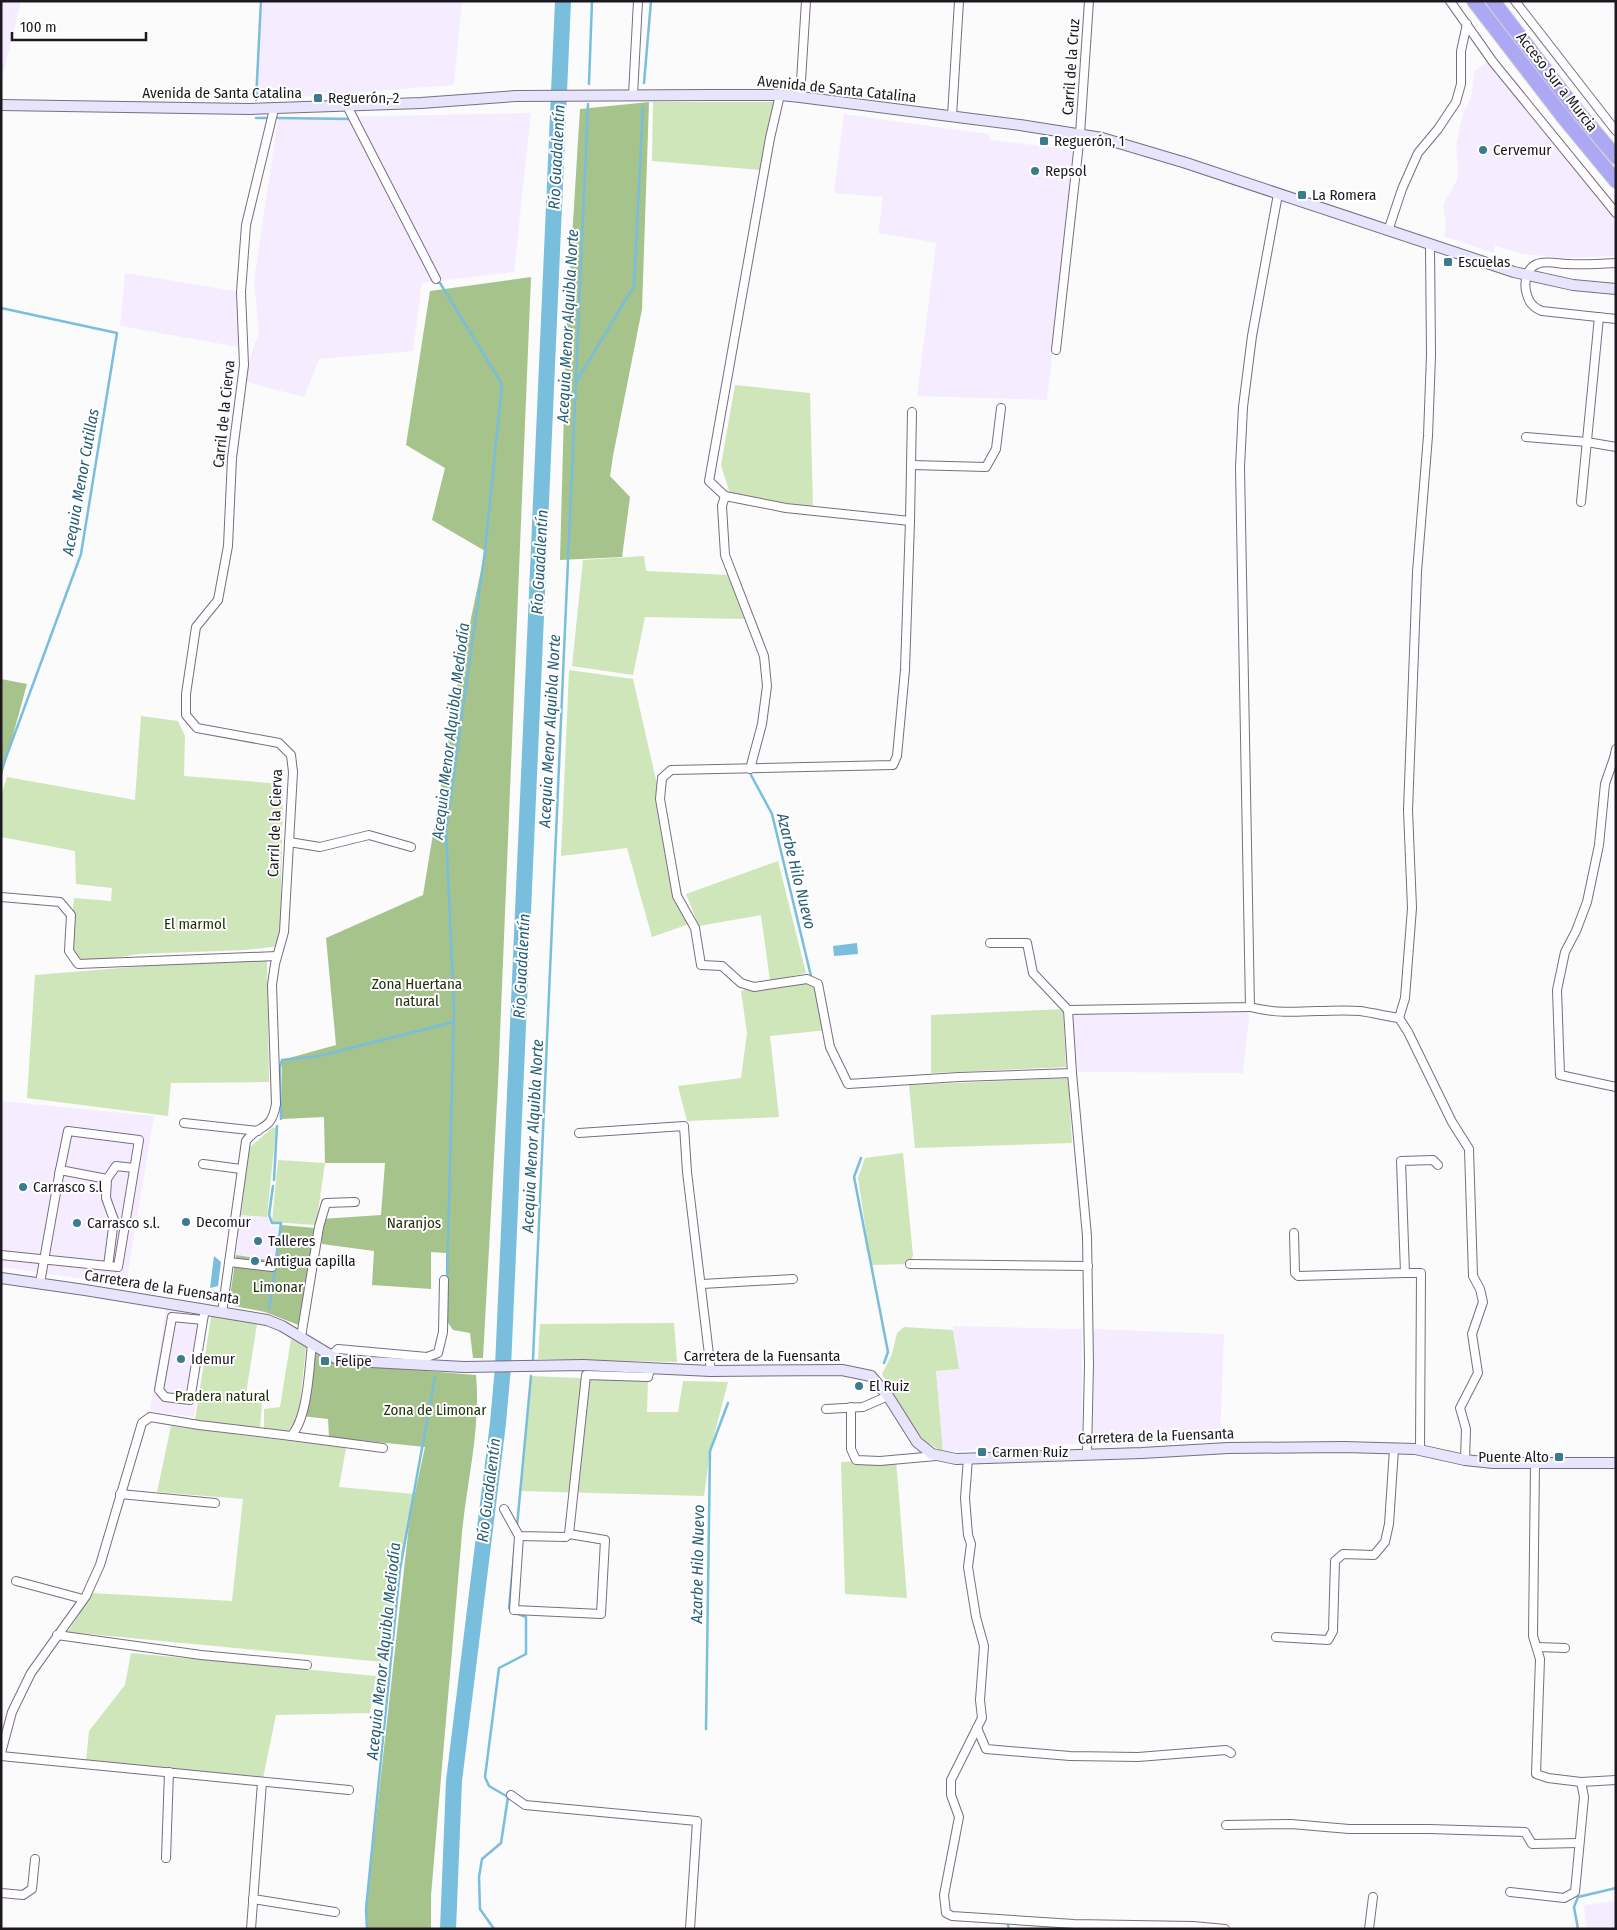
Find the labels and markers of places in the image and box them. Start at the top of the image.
place label: Reguerón, 2 [328,89,400,107]
marker: Reguerón, 2 [312,92,324,104]
place label: Reguerón, 1 [1054,132,1125,150]
marker: Reguerón, 1 [1038,135,1050,147]
place label: Cervemur [1493,141,1552,159]
marker: Cervemur [1477,144,1489,156]
place label: Repsol [1045,162,1087,180]
marker: Repsol [1029,165,1041,177]
place label: La Romera [1312,186,1376,204]
marker: La Romera [1296,189,1308,201]
place label: Escuelas [1458,253,1510,271]
marker: Escuelas [1442,256,1454,268]
place label: Carrasco s.l [33,1178,103,1196]
marker: Carrasco s.l [17,1181,29,1193]
place label: Decomur [196,1213,252,1231]
place label: Carrasco s.l. [87,1214,160,1232]
marker: Decomur [180,1216,192,1228]
marker: Carrasco s.l. [71,1217,83,1229]
place label: Talleres [268,1232,315,1250]
marker: Talleres [252,1235,264,1247]
place label: Antigua capilla [265,1252,356,1270]
marker: Antigua capilla [249,1255,261,1267]
place label: Idemur [191,1350,236,1368]
place label: Felipe [335,1352,372,1370]
marker: Idemur [175,1353,187,1365]
marker: Felipe [319,1355,331,1367]
place label: El Ruiz [869,1377,909,1395]
marker: El Ruiz [853,1380,865,1392]
place label: Carmen Ruiz [992,1443,1068,1461]
marker: Carmen Ruiz [976,1446,988,1458]
place label: Puente Alto [1478,1448,1549,1466]
marker: Puente Alto [1553,1451,1565,1463]

